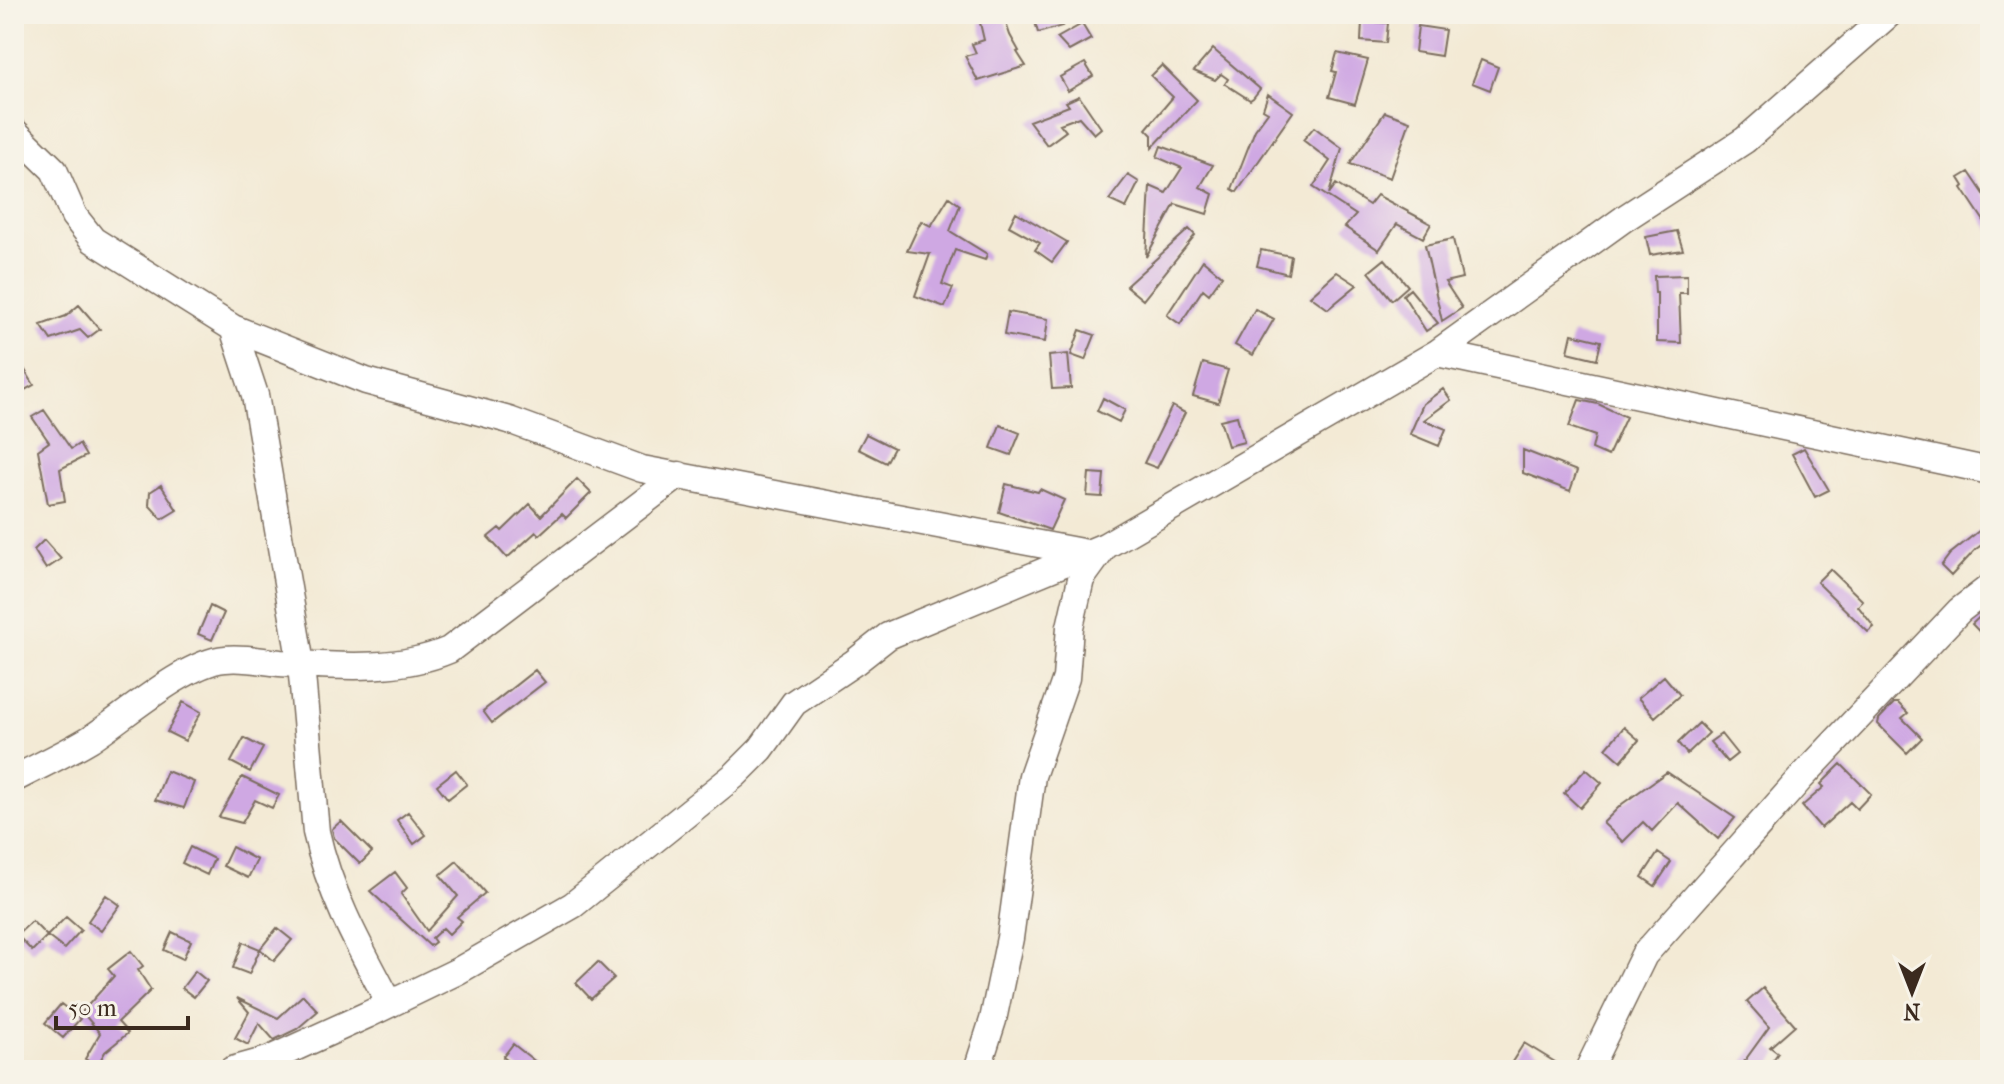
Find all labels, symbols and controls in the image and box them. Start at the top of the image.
north arrow [1872,952,1952,1032]
scale bar [56,980,188,1030]
text: 50 m [68,994,117,1022]
text: N [1903,998,1920,1024]

